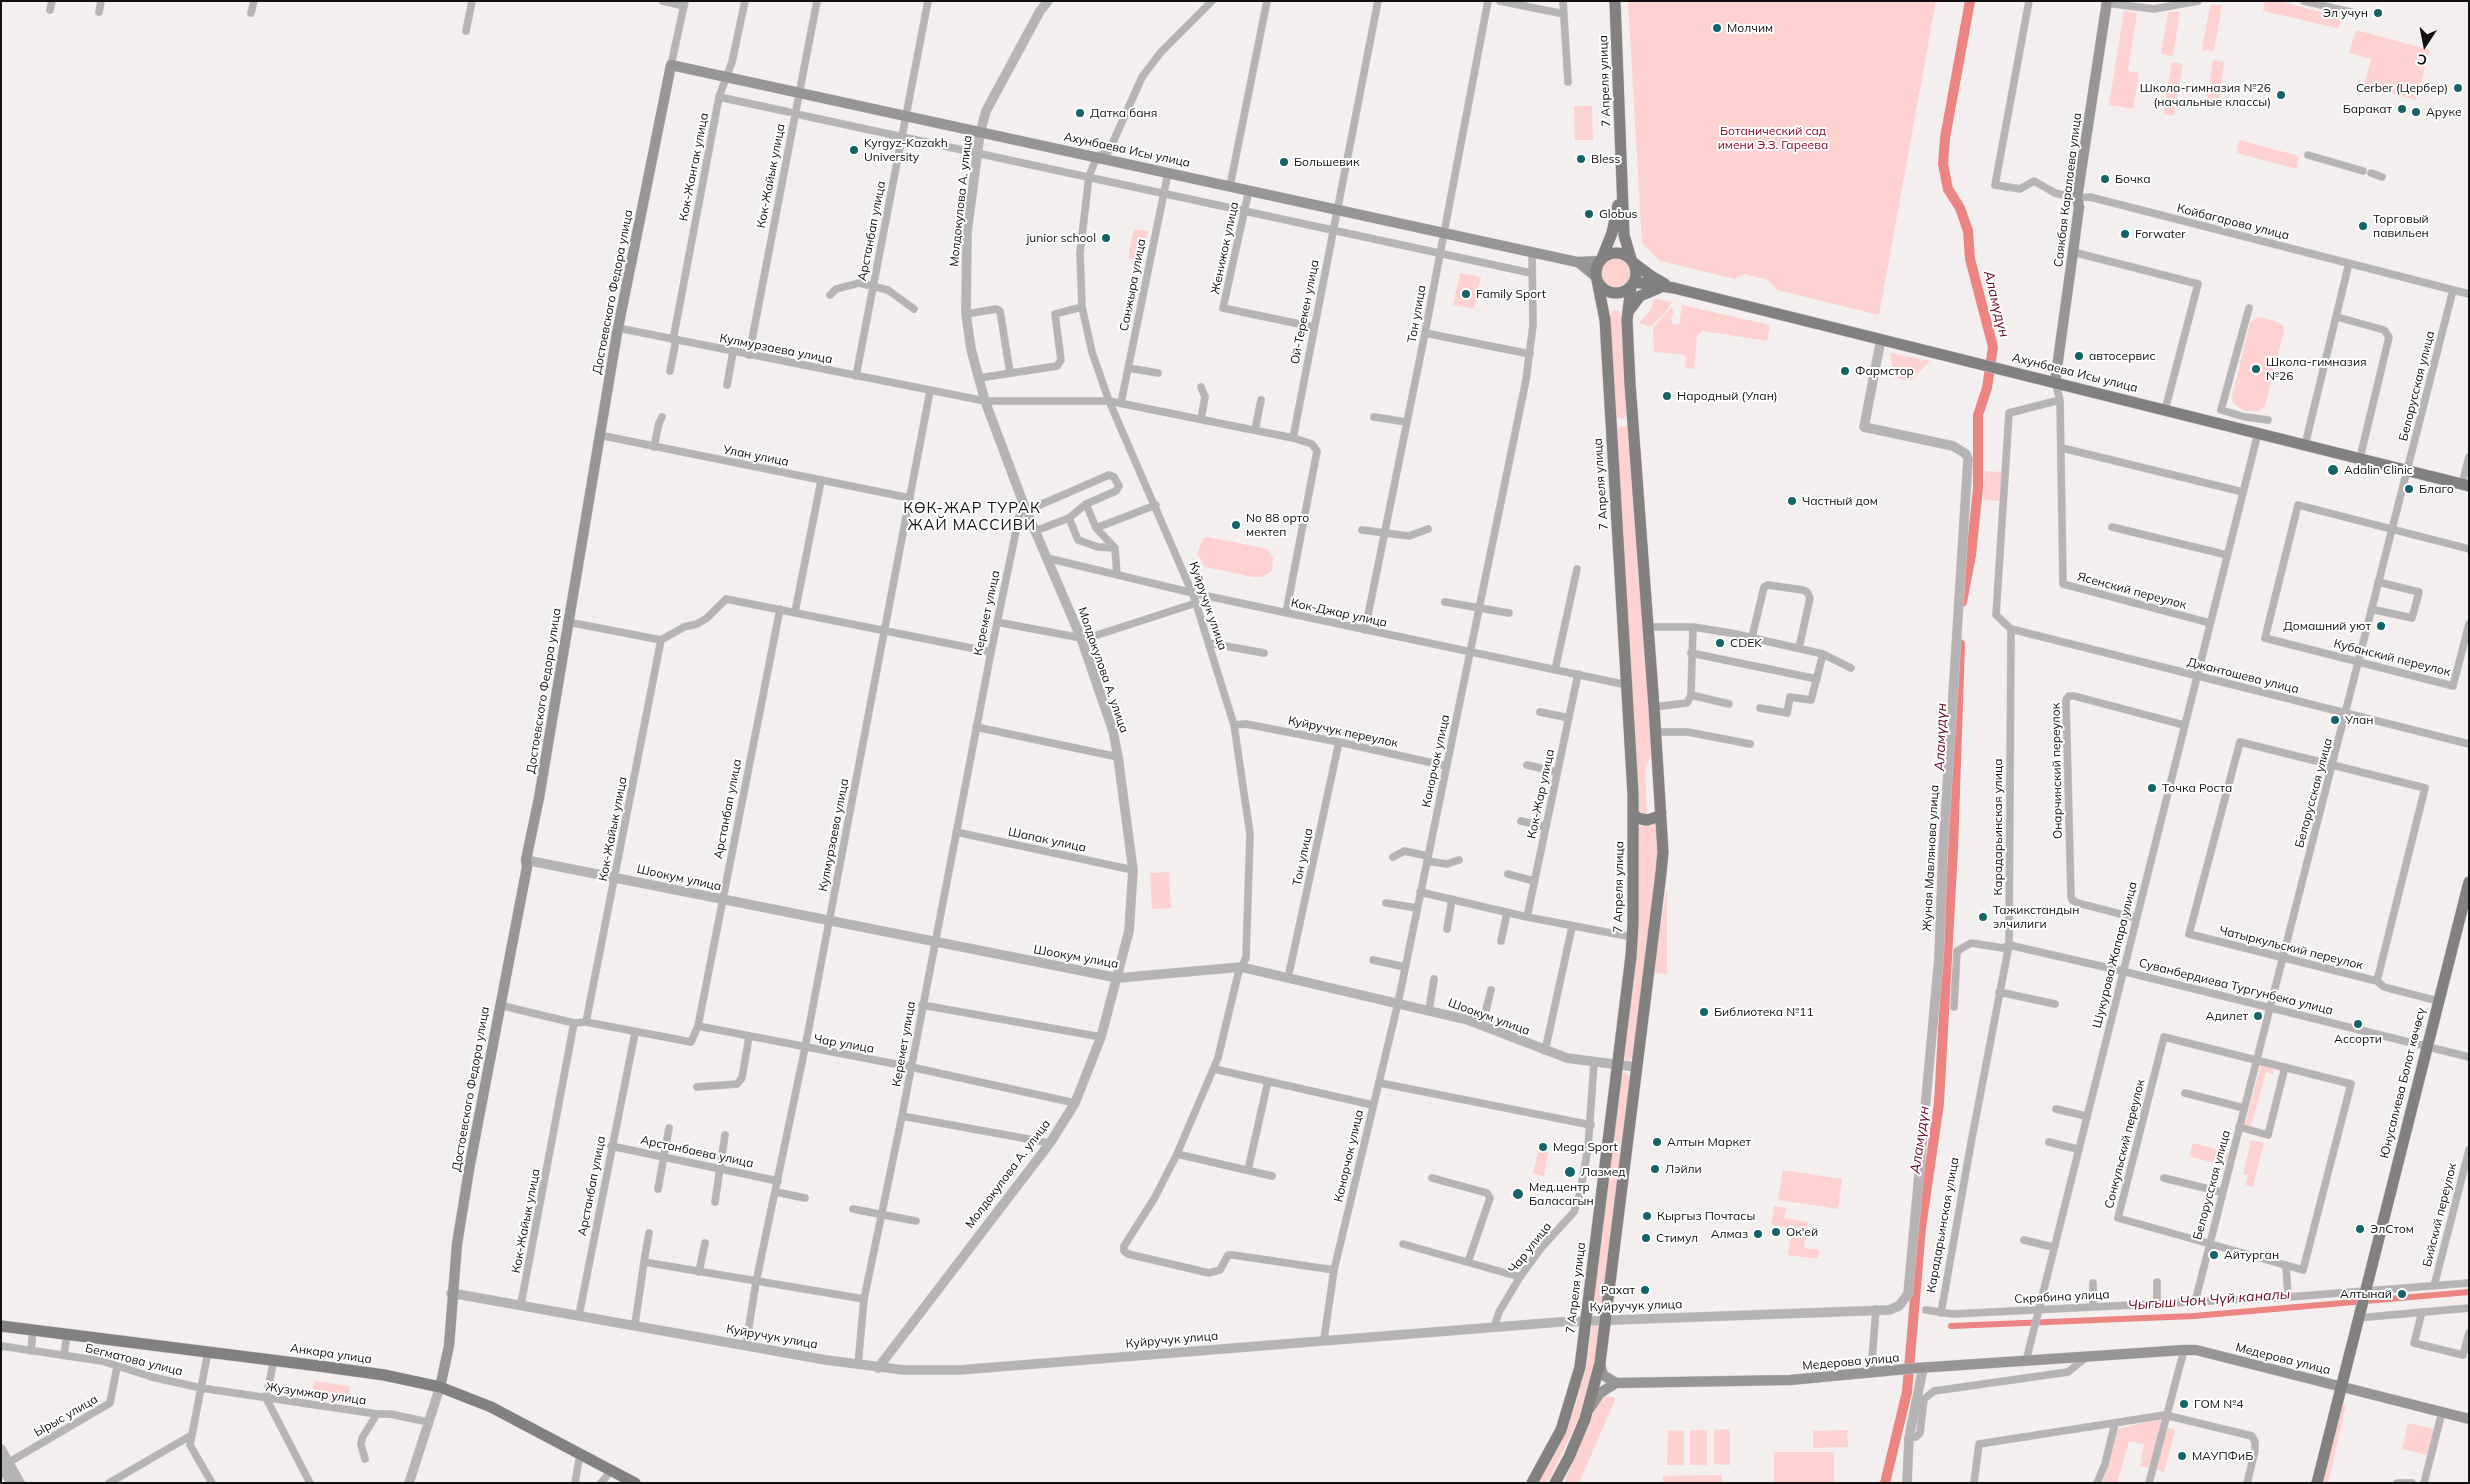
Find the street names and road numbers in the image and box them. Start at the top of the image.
street label: 7 Апреля улица [1596,35,1614,127]
street label: Кок-Жангак улица [676,112,712,222]
street label: Саякбая Каралаева улица [2051,112,2085,268]
street label: Кок-Жайык улица [754,122,788,230]
street label: Ахунбаева Исы улица [1062,130,1192,170]
street label: Молдокулова А. улица [947,135,975,267]
street label: Арстанбап улица [855,180,889,282]
street label: Женижок улица [1208,200,1242,296]
street label: Койбагарова улица [2175,201,2291,243]
street label: Достоевского Федора улица [590,208,636,376]
street label: Санжыра улица [1117,238,1149,332]
street label: Ой-Терекен улица [1288,258,1322,366]
street label: Тон улица [1405,284,1429,344]
street label: Белорусская улица [2396,329,2438,443]
street label: Кулмурзаева улица [718,331,834,367]
street label: Ахунбаева Исы улица [2011,350,2139,396]
street label: 7 Апреля улица [1591,438,1611,530]
street label: Улан улица [722,443,790,469]
street label: Куйручук улица [1186,560,1230,652]
street label: Керемет улица [971,569,1003,657]
street label: Ясенский переулок [2076,570,2188,612]
street label: Кок-Джар улица [1290,596,1388,630]
street label: Молдокулова А. улица [1075,605,1131,735]
street label: Достоевского Федора улица [524,607,564,775]
street label: Кубанский переулок [2332,637,2452,679]
street label: Джантошева улица [2186,655,2300,697]
street label: Онарчинский переулок [2049,703,2065,839]
street label: Куйручук переулок [1287,713,1399,751]
street label: Конорчок улица [1419,713,1453,809]
street label: Белорусская улица [2292,737,2336,849]
street label: Кок-Жар улица [1524,748,1558,840]
street label: Арстанбап улица [711,758,745,860]
street label: Карадарьинская улица [1991,758,2005,896]
street label: Кок-Жайык улица [596,775,630,883]
street label: Кулмурзаева улица [816,777,852,893]
street label: Жуная Мавлянова улица [1920,784,1942,932]
street label: Шапак улица [1007,825,1087,855]
street label: Тон улица [1290,827,1316,887]
street label: 7 Апреля улица [1611,841,1627,933]
street label: Шоокум улица [635,862,723,894]
street label: Шукурова Жапара улица [2090,880,2140,1030]
street label: Чатыркульский переулок [2218,923,2364,973]
street label: Шоокум улица [1032,942,1120,972]
street label: Суванбердиева Тургунбека улица [2137,956,2335,1018]
street label: Шоокум улица [1446,996,1532,1038]
street label: Керемет улица [889,1000,919,1088]
street label: Достоевского Федора улица [449,1005,493,1173]
street label: Юнусалиева Болот көчөсү [2377,1006,2429,1160]
street label: Чар улица [813,1032,875,1056]
street label: Сонкульский переулок [2102,1078,2148,1210]
street label: Конорчок улица [1331,1108,1367,1204]
street label: Молдокулова А. улица [962,1117,1054,1231]
street label: Белорусская улица [2190,1129,2234,1241]
street label: Арстанбаева улица [639,1133,755,1171]
street label: Арстанбап улица [575,1135,609,1237]
street label: Карадарьинская улица [1924,1156,1962,1294]
street label: Бийский переулок [2420,1162,2460,1268]
street label: Кок-Жайык улица [509,1167,543,1275]
street label: Чар улица [1506,1220,1554,1276]
street label: 7 Апреля улица [1563,1241,1589,1335]
street label: Скрябина улица [2014,1287,2110,1307]
street label: Куйручук улица [1589,1297,1683,1315]
street label: Куйручук улица [725,1322,819,1352]
street label: Куйручук улица [1125,1329,1219,1351]
street label: Медерова улица [2234,1340,2332,1378]
street label: Бегматова улица [84,1341,184,1379]
street label: Анкара улица [289,1341,373,1367]
street label: Медерова улица [1802,1351,1900,1373]
street label: Жузумжар улица [265,1380,367,1408]
street label: Ырыс улица [32,1392,100,1440]

